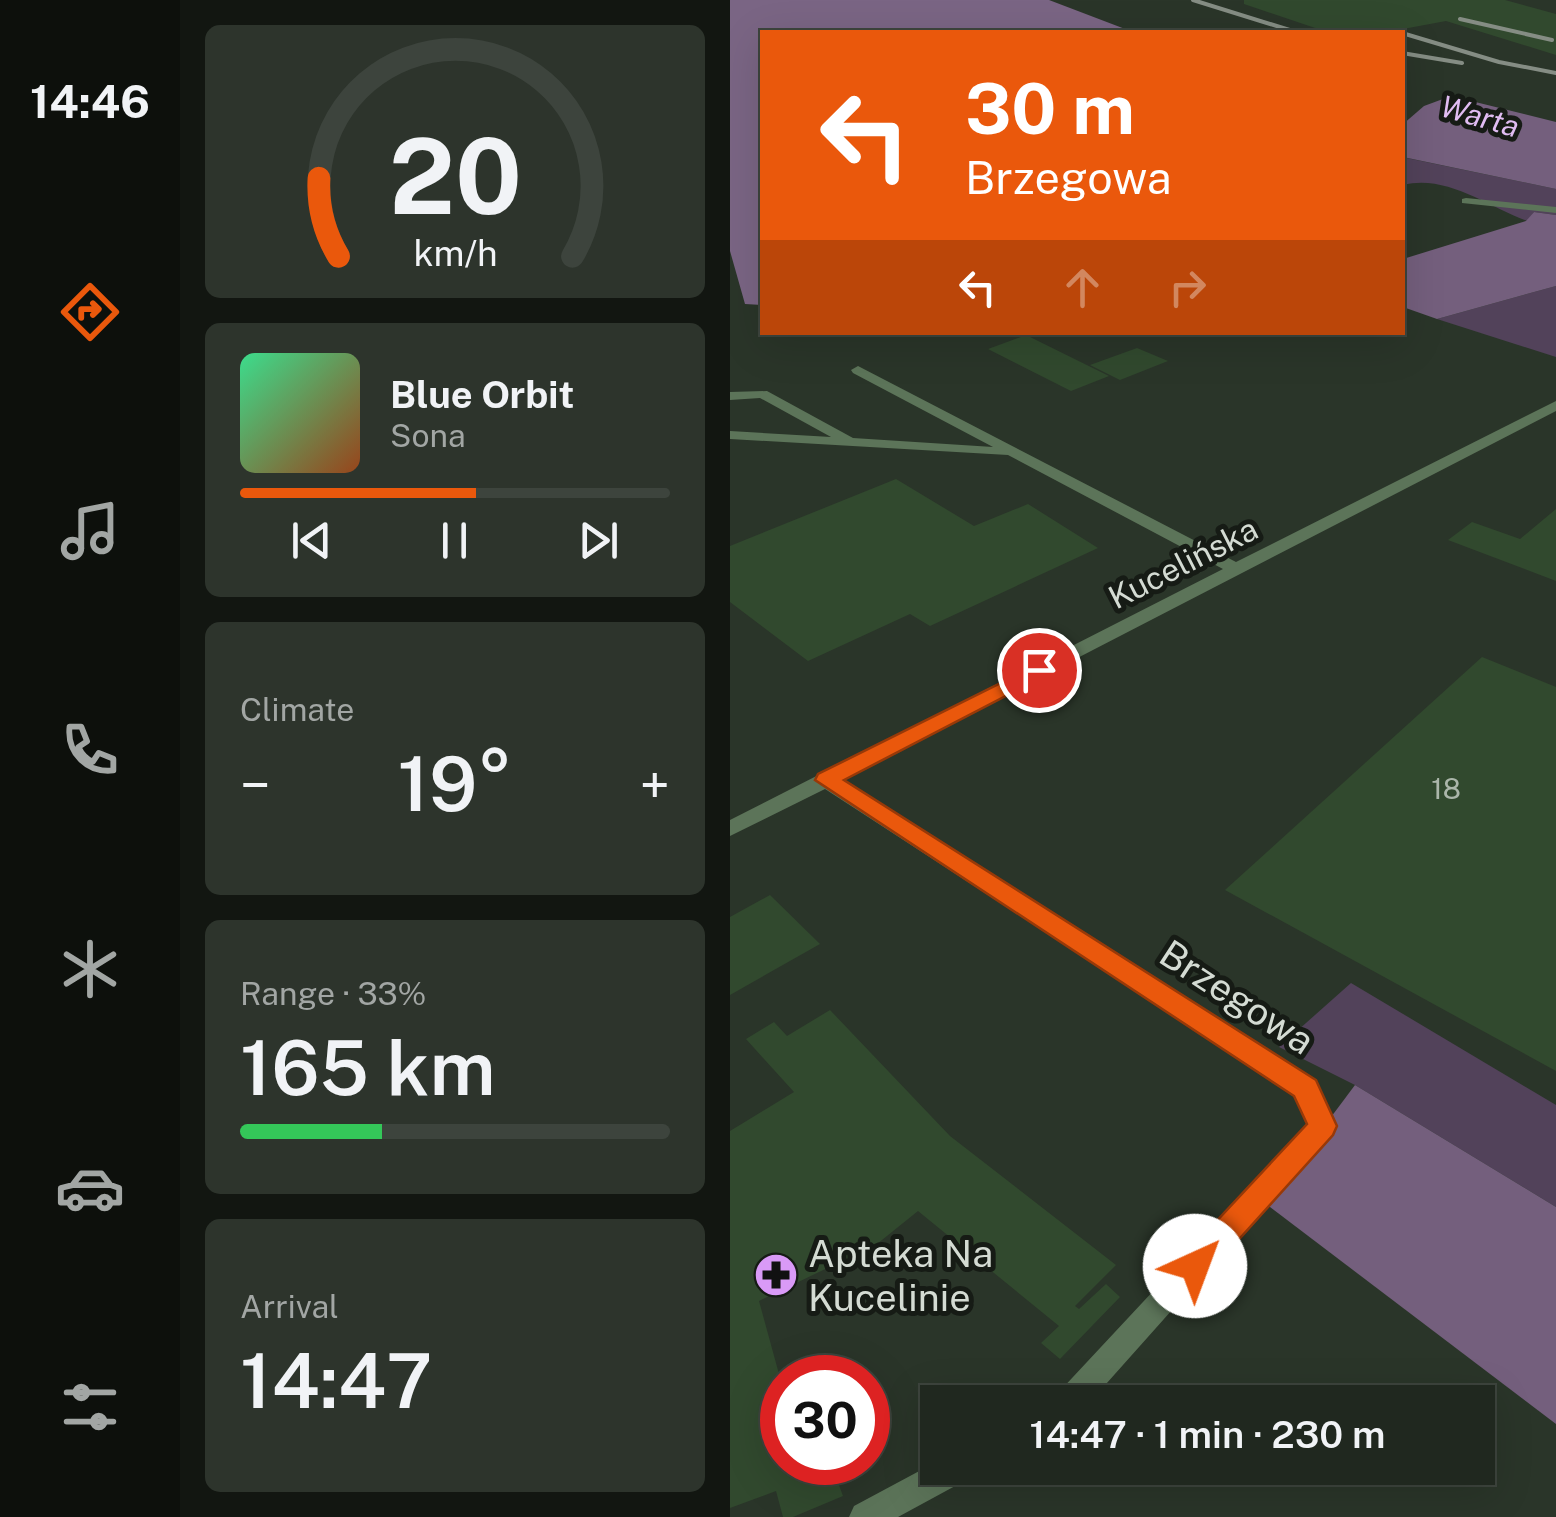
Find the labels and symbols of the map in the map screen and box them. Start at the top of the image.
water label: Warta [1437,88,1523,144]
street label: Kucelińska [1102,510,1264,616]
pin [997,628,1082,713]
house number: 18 [1431,772,1461,805]
street label: Brzegowa [1152,931,1322,1063]
position arrow [1143,1214,1247,1318]
place label: Apteka Na Kucelinie [808,1231,993,1320]
pharmacy icon: Apteka Na Kucelinie [753,1252,799,1298]
speed limit sign: 30 [760,1355,890,1485]

